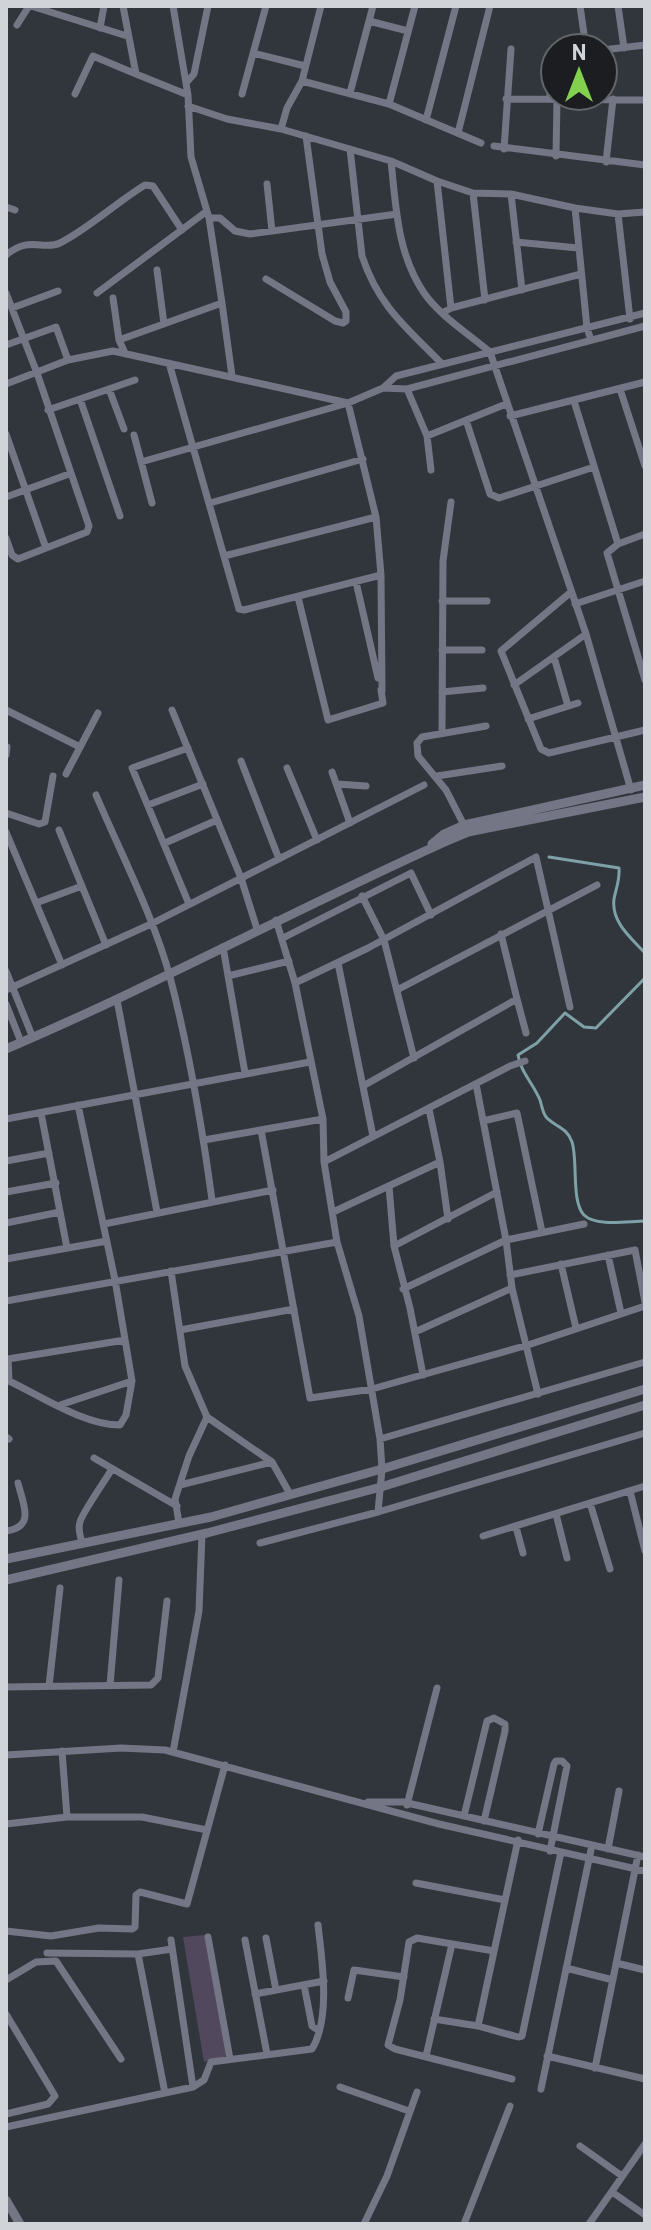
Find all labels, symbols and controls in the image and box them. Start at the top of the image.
north arrow [539,32,619,112]
text: N [572,38,586,64]

